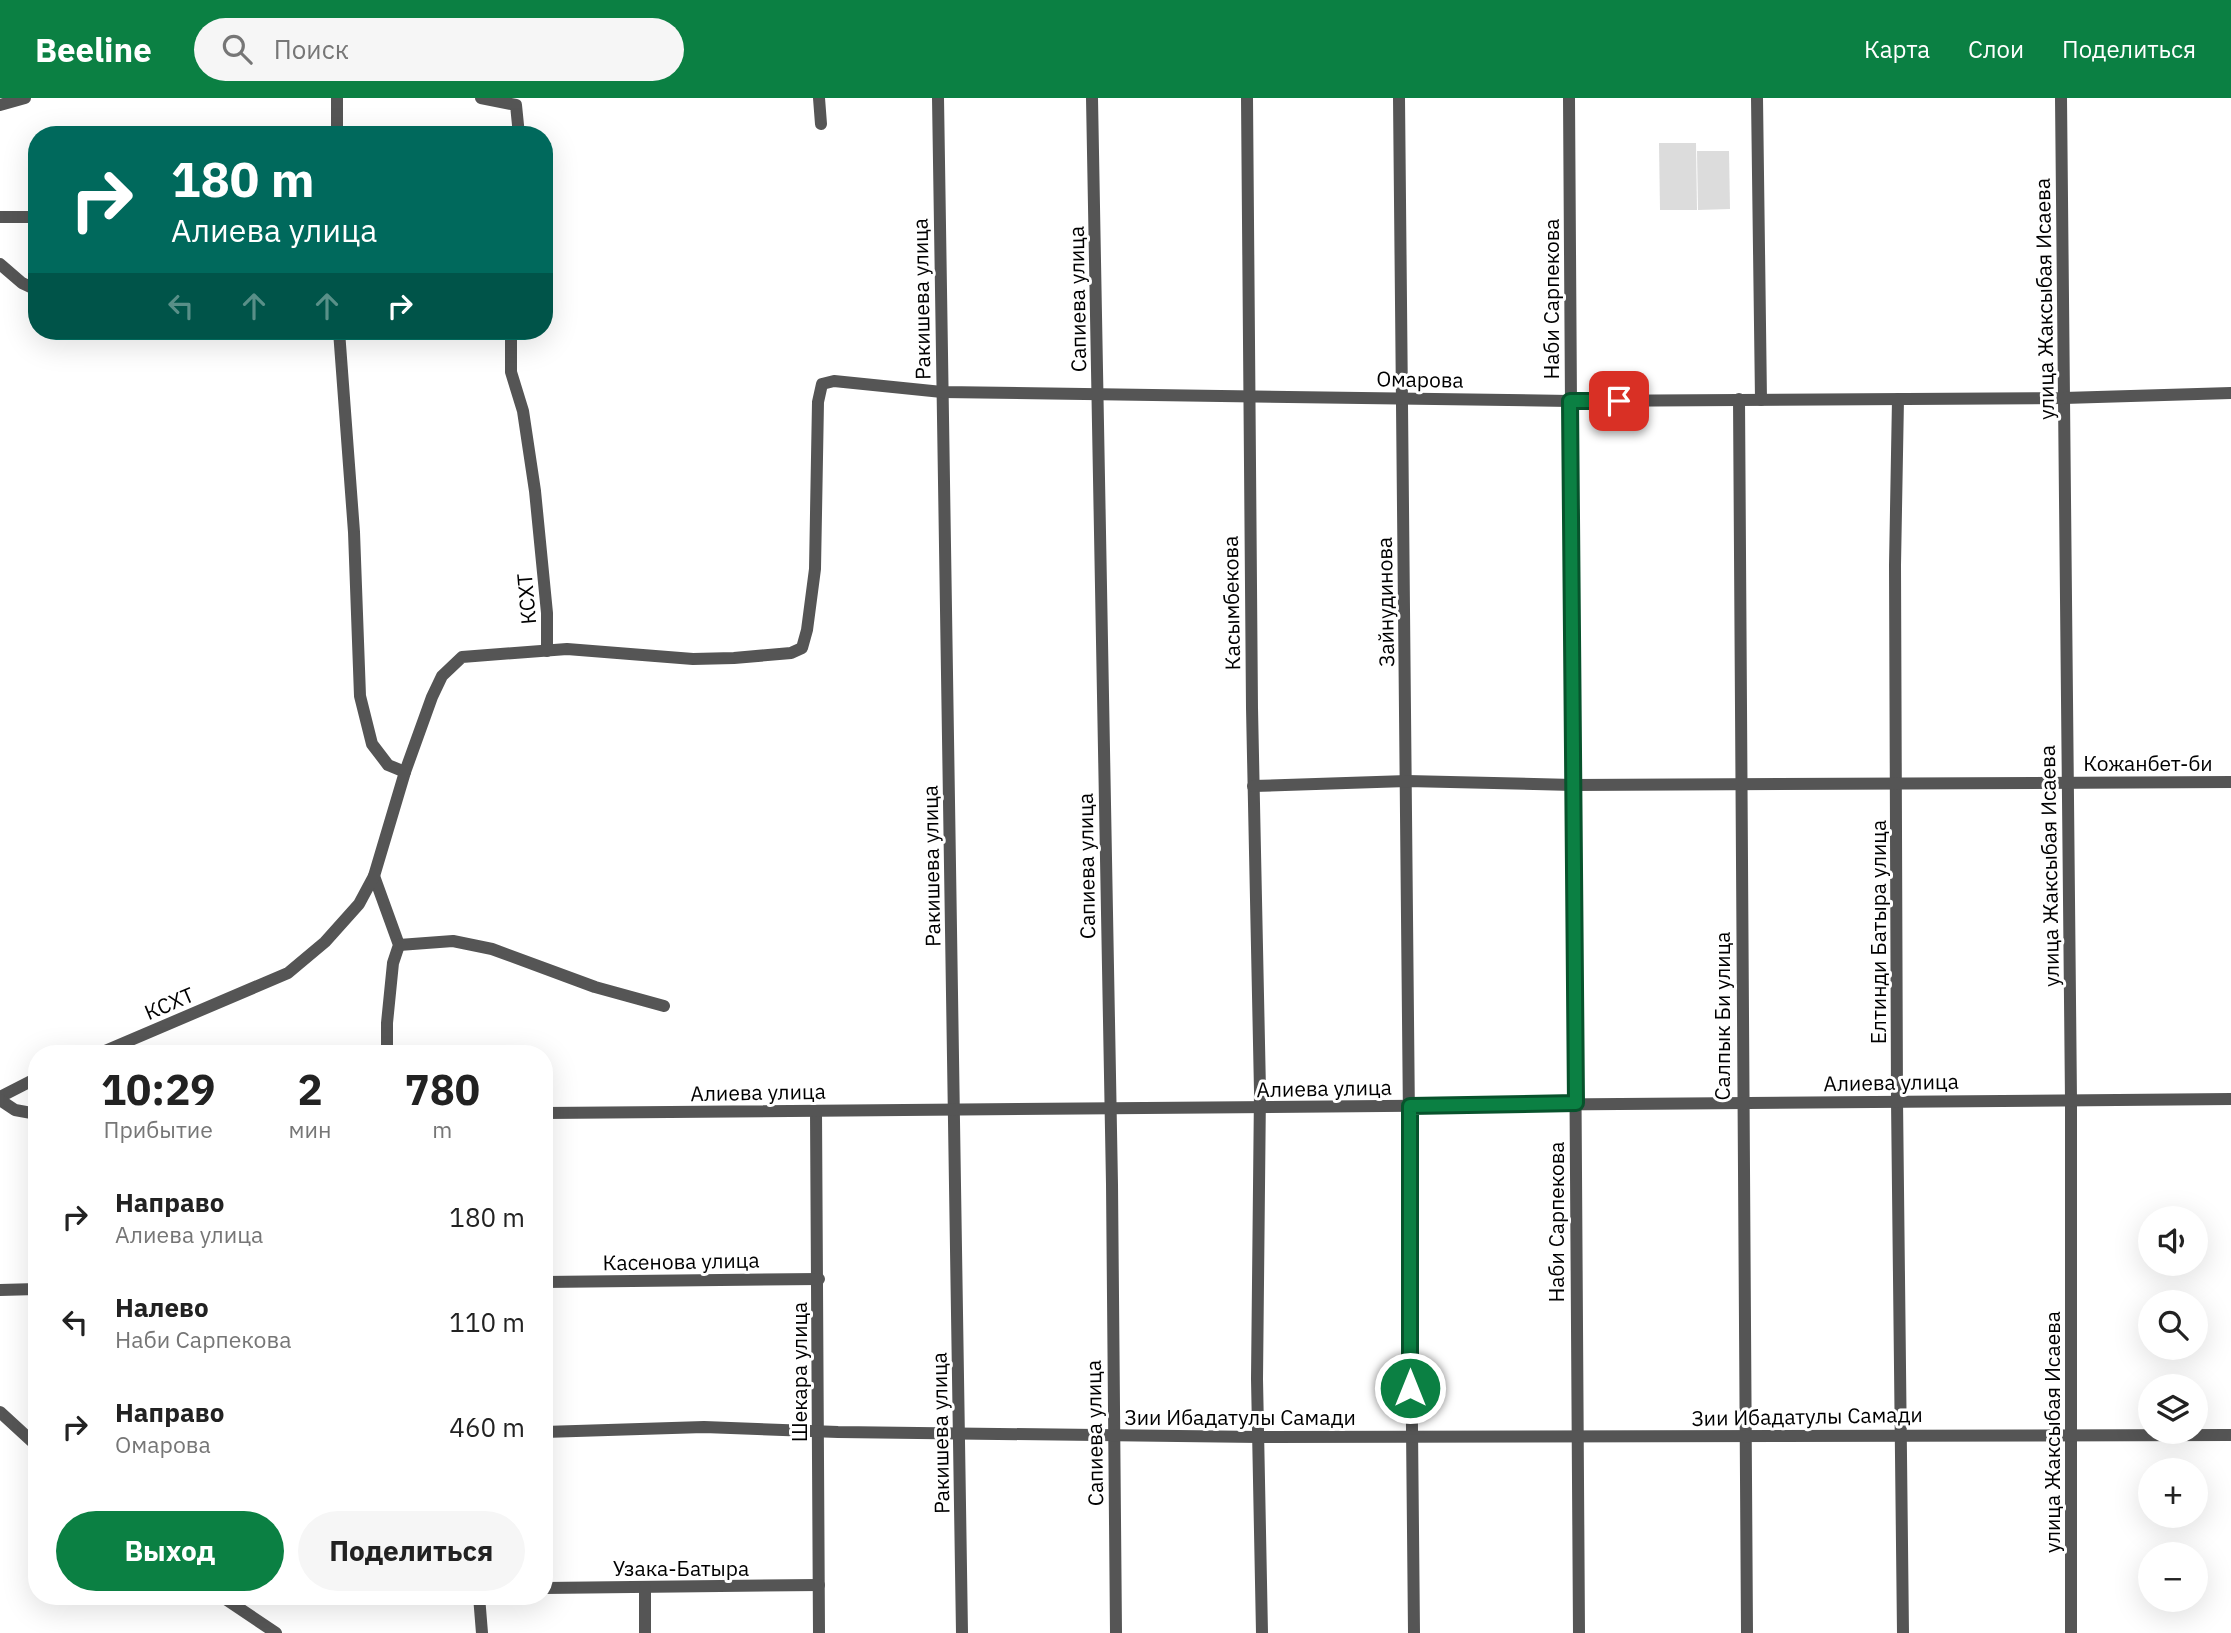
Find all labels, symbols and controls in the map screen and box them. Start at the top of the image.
search box [194,18,684,81]
text: Beeline [35,28,152,71]
icon: search [218,30,256,68]
text: Поиск [274,32,349,66]
text: Карта [1864,33,1930,65]
text: Слои [1968,33,2024,65]
text: Поделиться [2062,33,2196,65]
text: 180 m [171,147,315,210]
icon: right [56,154,147,245]
street label: улица Жаксыбая Исаева [2028,178,2060,420]
text: Алиева улица [171,209,377,251]
street label: Ракишева улица [906,218,936,380]
street label: Наби Сарпекова [1537,218,1565,380]
street label: Сапиева улица [1062,226,1092,372]
icon: left [162,287,200,325]
icon: ahead [235,287,273,325]
icon: ahead [308,287,346,325]
icon: right [381,287,419,325]
street label: Омарова [1376,364,1464,394]
pin [1589,371,1649,431]
icon: arrive [1600,382,1638,420]
street label: Касымбекова [1216,535,1246,671]
street label: Зайнудинова [1370,537,1400,667]
street label: КСХТ [510,572,542,626]
street label: улица Жаксыбая Исаева [2033,745,2065,987]
street label: Кожанбет-би [2083,749,2213,777]
street label: Ракишева улица [916,785,946,947]
street label: Сапиева улица [1071,793,1101,939]
street label: Елтинди Батыра улица [1864,820,1892,1044]
street label: Салпык Би улица [1708,932,1736,1100]
street label: КСХТ [140,980,198,1026]
text: 10:29 [101,1062,216,1117]
text: 2 [297,1062,323,1117]
text: 780 [404,1062,480,1117]
street label: Алиева улица [1823,1067,1959,1097]
street label: Алиева улица [1256,1073,1392,1103]
street label: Алиева улица [690,1077,826,1107]
text: Прибытие [104,1114,213,1144]
text: мин [288,1114,332,1144]
text: m [432,1114,452,1144]
street label: Наби Сарпекова [1542,1141,1570,1303]
text: Направо [115,1185,224,1219]
icon: right [56,1198,94,1236]
text: 180 m [449,1200,525,1234]
map controls [2138,1206,2208,1612]
button: sound [2138,1206,2208,1276]
text: Алиева улица [115,1219,263,1249]
street label: Касенова улица [602,1246,760,1276]
text: Налево [115,1290,209,1324]
button: search [2138,1290,2208,1360]
street label: Шекара улица [785,1302,813,1442]
icon: left [56,1303,94,1341]
text: 110 m [449,1305,525,1339]
street label: улица Жаксыбая Исаева [2038,1311,2066,1553]
text: Наби Сарпекова [115,1324,291,1354]
position arrow [1373,1351,1447,1425]
street label: Ракишева улица [925,1352,955,1514]
street label: Сапиева улица [1079,1360,1109,1506]
button: layers [2138,1374,2208,1444]
text: Направо [115,1395,224,1429]
street label: Зии Ибадатулы Самади [1691,1400,1923,1432]
street label: Зии Ибадатулы Самади [1124,1403,1356,1431]
icon: right [56,1408,94,1446]
text: 460 m [449,1410,525,1444]
text: Омарова [115,1429,211,1459]
button: + [2138,1458,2208,1528]
button: Выход [56,1511,284,1591]
button: Поделиться [298,1511,525,1591]
button: − [2138,1542,2208,1612]
street label: Узака-Батыра [613,1554,749,1582]

